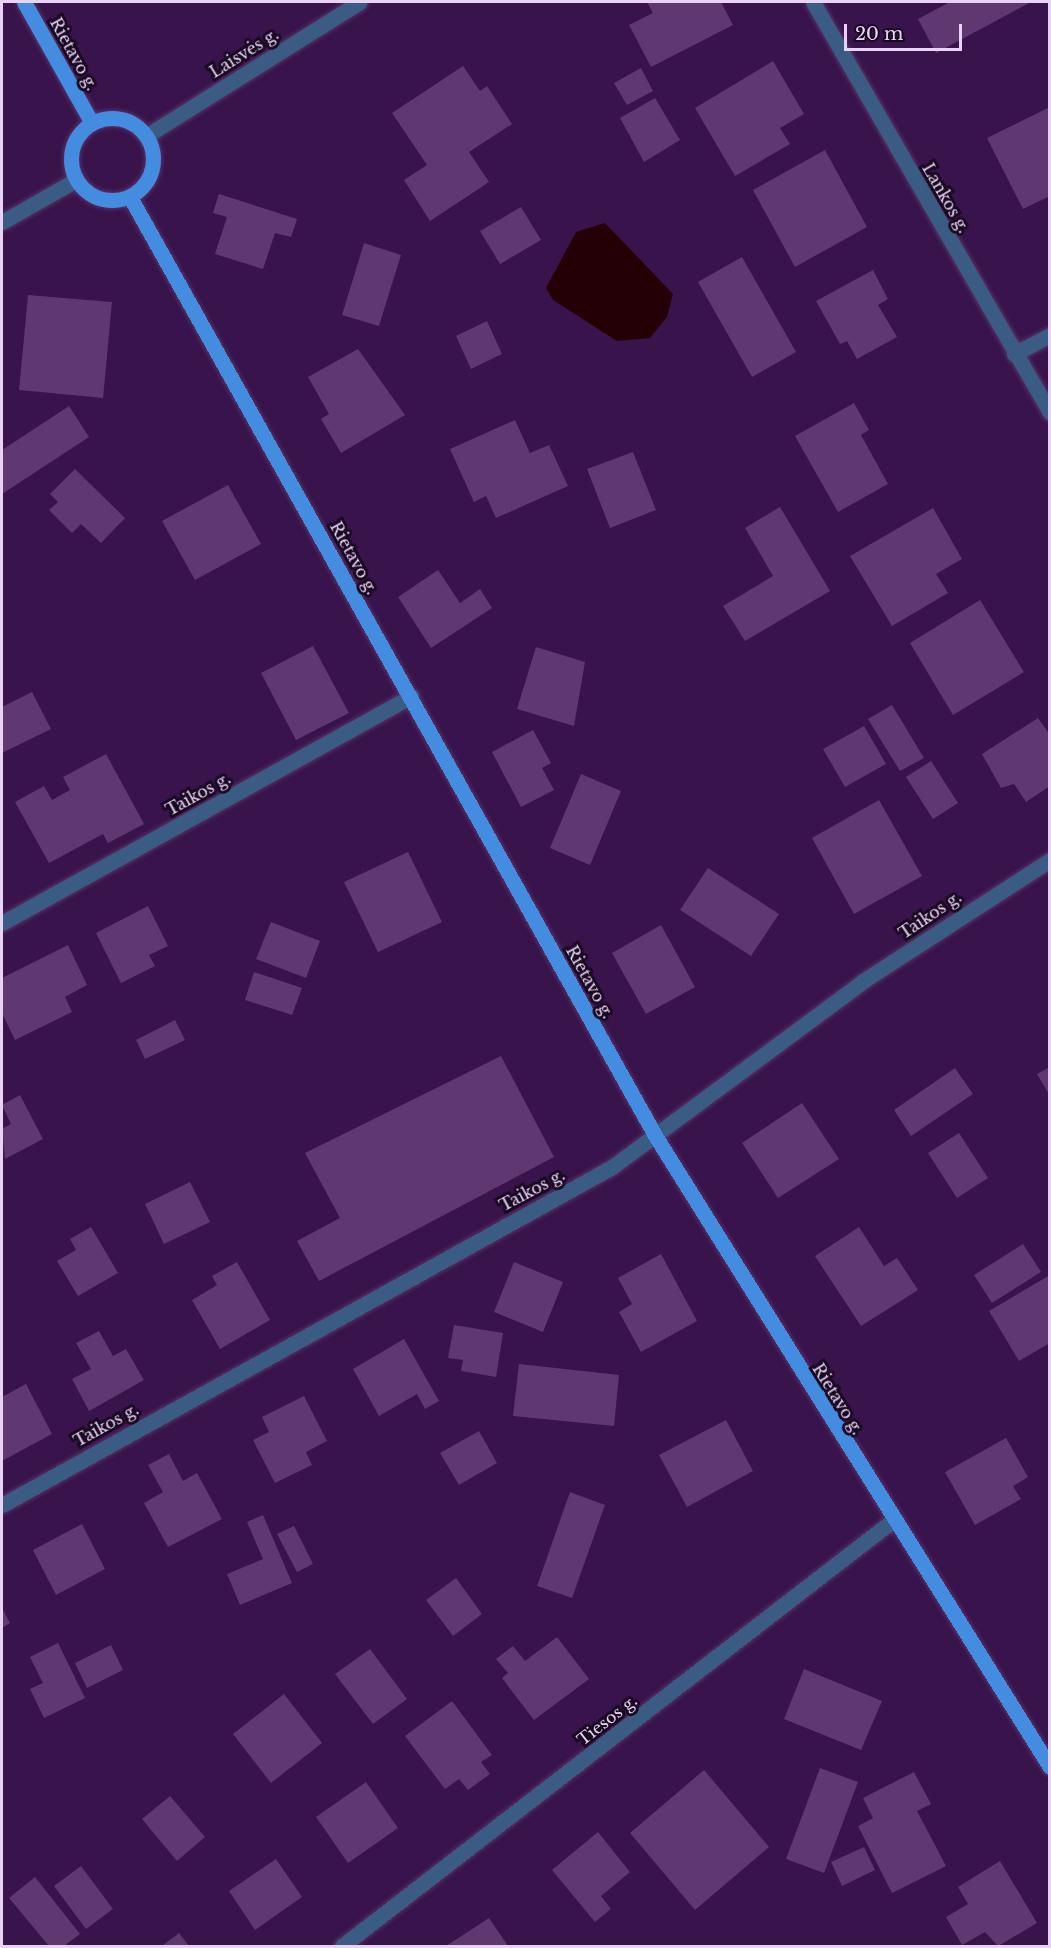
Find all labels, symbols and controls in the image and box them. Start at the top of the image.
scale bar [847,12,966,50]
street label: Rietavo g. [46,14,102,94]
text: 20 m [855,23,903,45]
street label: Laisvės g. [206,24,282,82]
street label: Lankos g. [918,160,974,236]
street label: Rietavo g. [326,518,382,598]
street label: Taikos g. [162,768,234,820]
street label: Taikos g. [895,887,965,943]
street label: Rietavo g. [562,942,618,1022]
street label: Taikos g. [496,1165,568,1215]
street label: Rietavo g. [809,1360,867,1438]
street label: Taikos g. [70,1399,142,1451]
street label: Tiesos g. [573,1691,641,1749]

